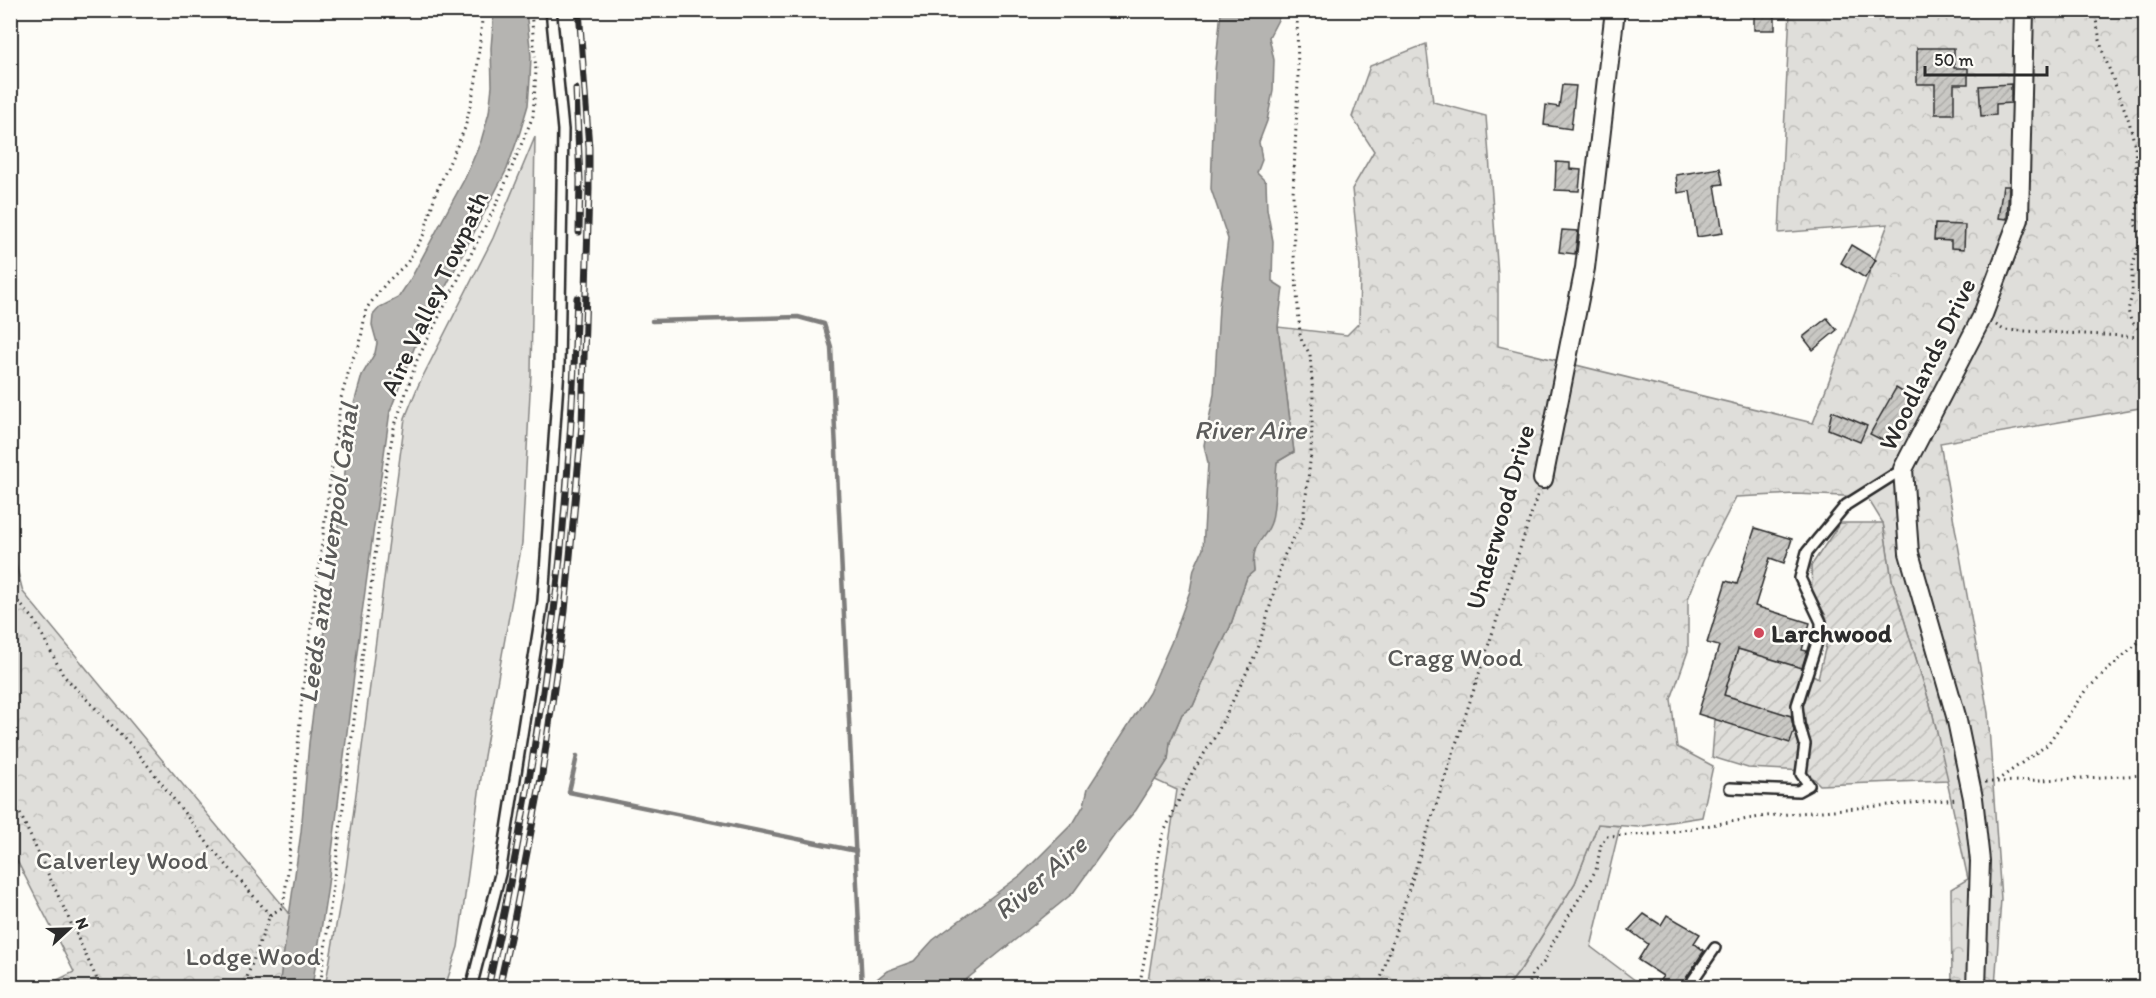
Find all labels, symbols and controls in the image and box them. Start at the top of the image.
scale bar [1925,39,2046,77]
text: 50 m [1934,49,1974,71]
street label: Aire Valley Towpath [373,186,495,400]
street label: Woodlands Drive [1871,272,1983,456]
water label: Leeds and Liverpool Canal [291,399,366,705]
water label: River Aire [1194,413,1307,446]
street label: Underwood Drive [1458,421,1542,613]
place label: Larchwood [1771,617,1893,649]
marker: Larchwood [1752,626,1766,640]
park label: Cragg Wood [1387,641,1524,673]
water label: River Aire [987,827,1094,926]
park label: Calverley Wood [36,844,208,876]
north arrow [39,899,99,959]
text: N [72,915,93,932]
park label: Lodge Wood [185,940,321,972]

